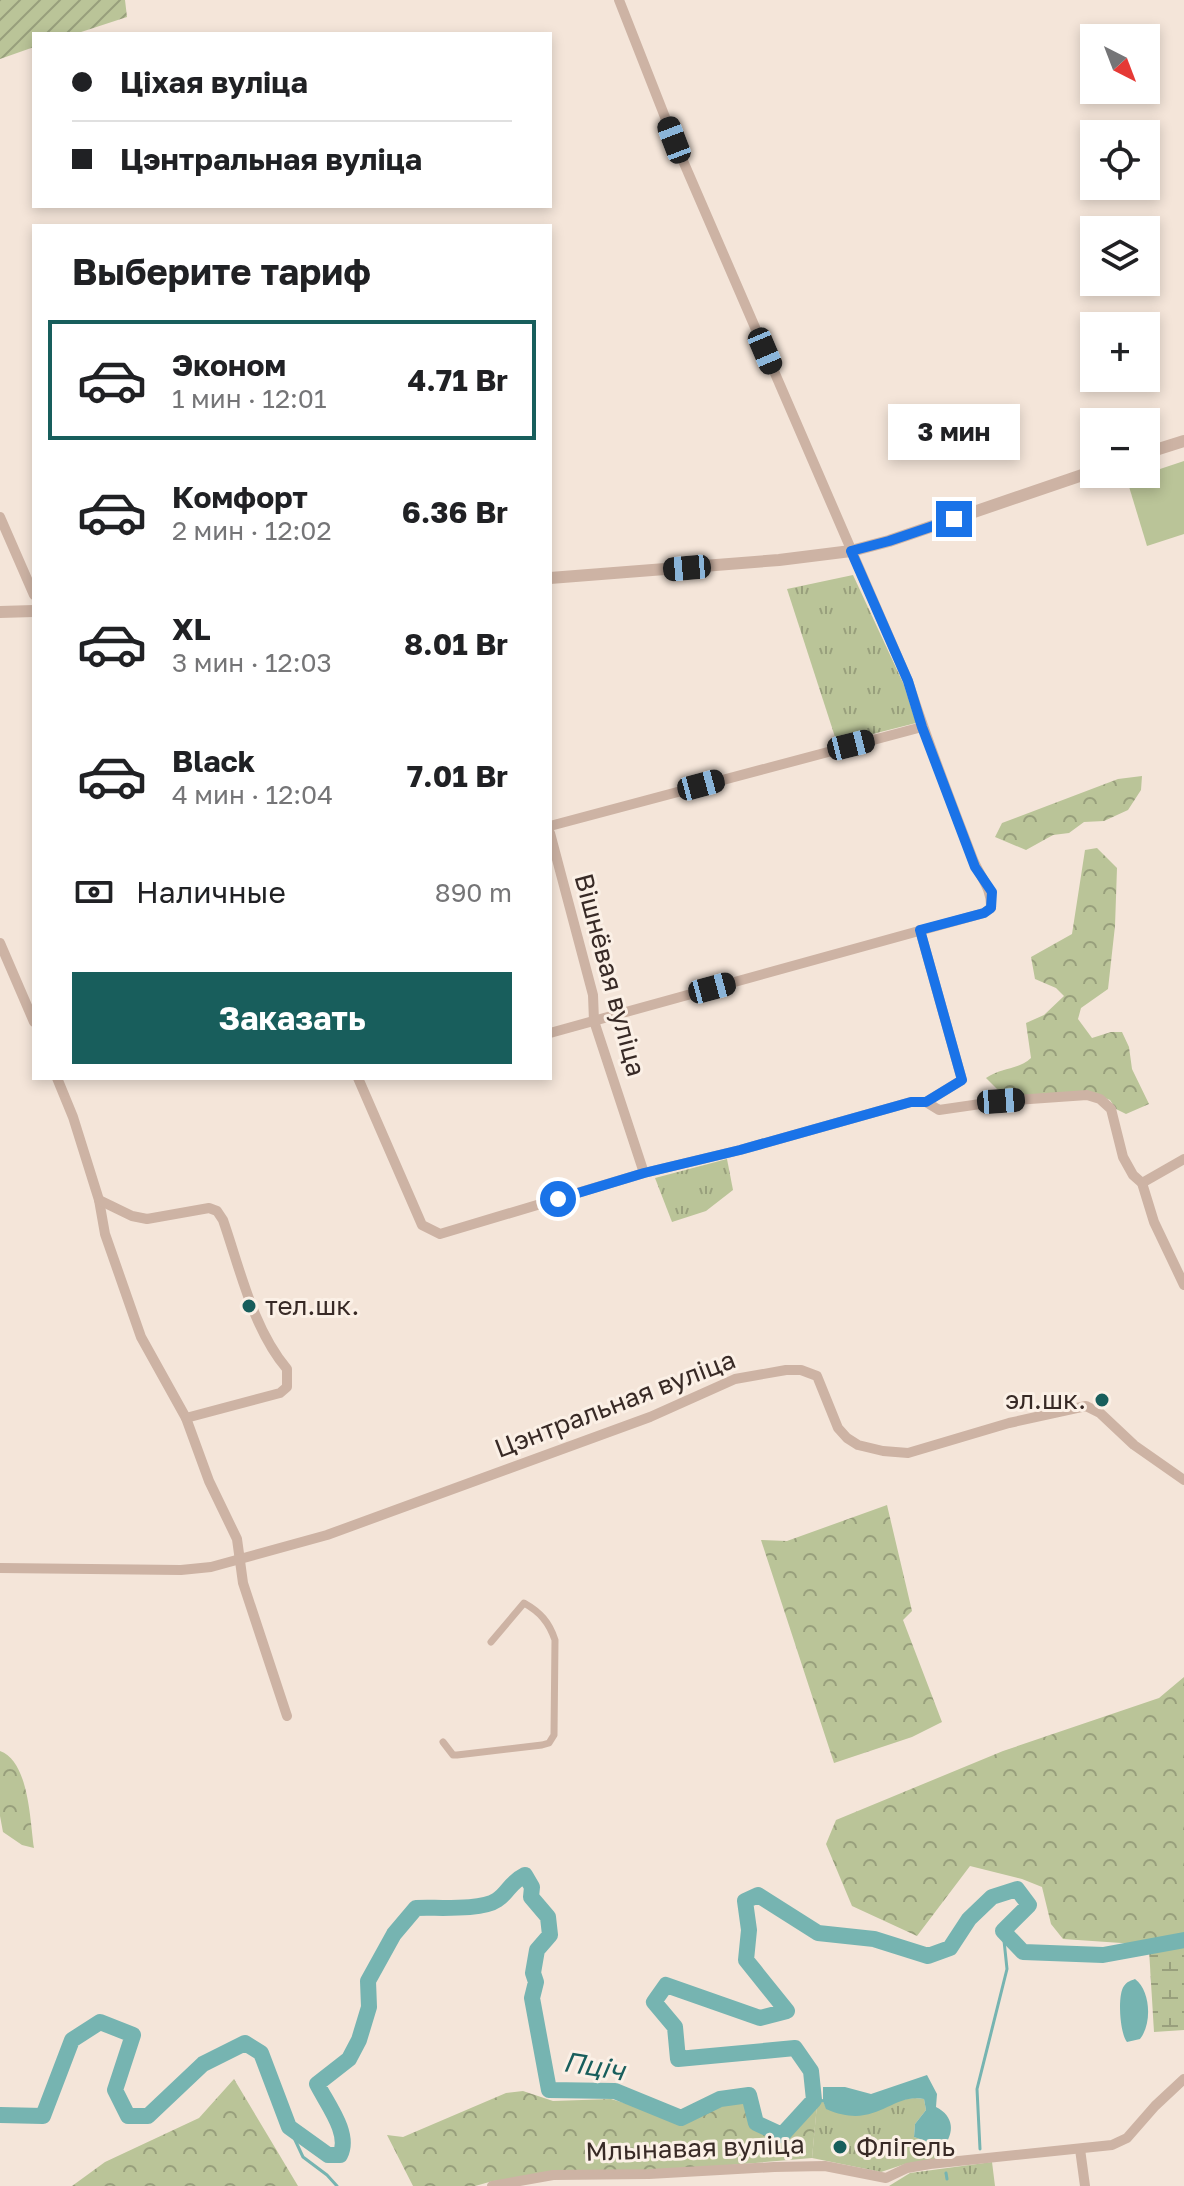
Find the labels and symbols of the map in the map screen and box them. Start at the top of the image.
north arrow [1080,24,1160,104]
car [654,113,694,167]
car [745,324,785,378]
callout: 3 мин [888,403,1020,459]
route end [936,501,972,537]
car [662,554,712,582]
car [825,728,877,762]
car [675,767,727,803]
street label: Вішнёвая вуліца [569,870,652,1080]
car [686,970,738,1006]
car [976,1087,1026,1115]
route start [540,1181,576,1217]
place label: тел.шк. [265,1290,359,1321]
marker: тел.шк. [240,1297,258,1315]
street label: Цэнтральная вуліца [490,1343,740,1464]
place label: эл.шк. [1005,1384,1086,1415]
marker: эл.шк. [1093,1391,1111,1409]
water label: Пціч [561,2044,629,2087]
street label: Млынавая вуліца [585,2128,805,2167]
place label: Флігель [856,2131,955,2162]
marker: Флігель [831,2138,849,2156]

